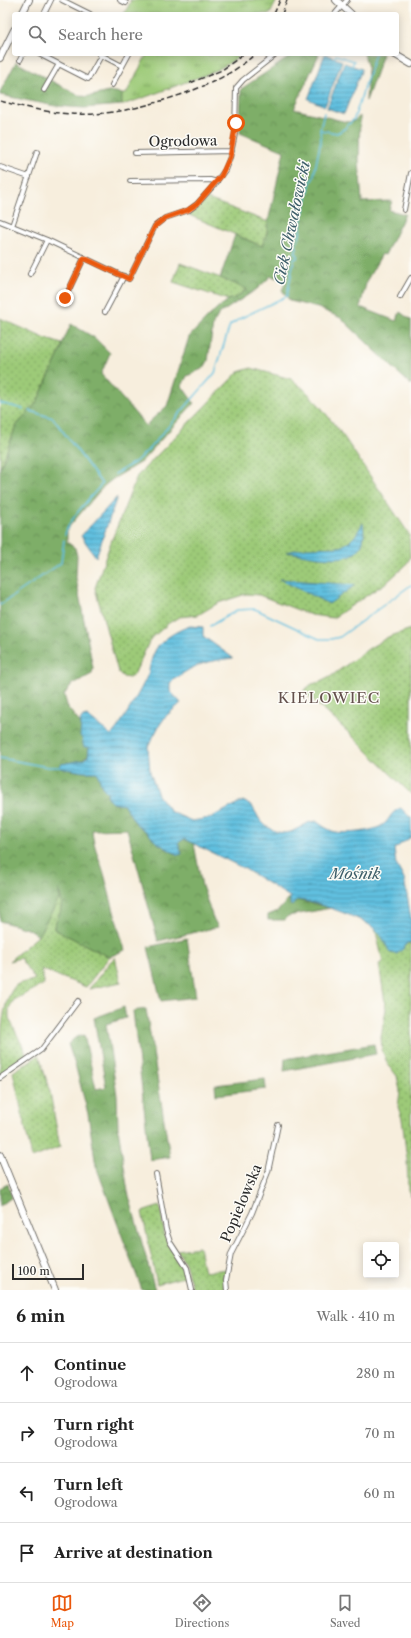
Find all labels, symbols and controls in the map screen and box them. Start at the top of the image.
search box [12,12,399,56]
icon: search [26,23,48,45]
text: Search here [58,25,143,44]
route start [227,114,245,132]
street label: Ogrodowa [149,131,218,151]
water label: Ciek Chwałowicki [269,158,314,287]
route end [56,289,74,307]
district label: KIELOWIEC [278,688,380,707]
water label: Mośnik [328,864,380,883]
street label: Popielowska [216,1161,266,1245]
map controls [363,1242,399,1278]
button: locate [363,1242,399,1278]
scale bar [12,1262,84,1281]
text: 100 m [18,1264,50,1278]
text: 6 min [16,1306,65,1326]
text: Walk · 410 m [317,1308,395,1324]
text: Continue [54,1355,126,1374]
icon: ahead [16,1362,38,1384]
text: 280 m [356,1365,395,1381]
text: Ogrodowa [54,1374,118,1390]
text: Turn right [54,1415,134,1434]
icon: right [16,1422,38,1444]
text: 70 m [365,1425,395,1441]
text: Ogrodowa [54,1434,118,1450]
text: Turn left [54,1475,123,1494]
icon: left [16,1482,38,1504]
text: 60 m [364,1485,395,1501]
text: Ogrodowa [54,1494,118,1510]
icon: arrive [16,1542,38,1564]
text: Arrive at destination [54,1543,213,1562]
tab: Map [50,1592,74,1630]
tab: Directions [175,1592,229,1630]
tab: Saved [330,1592,361,1630]

